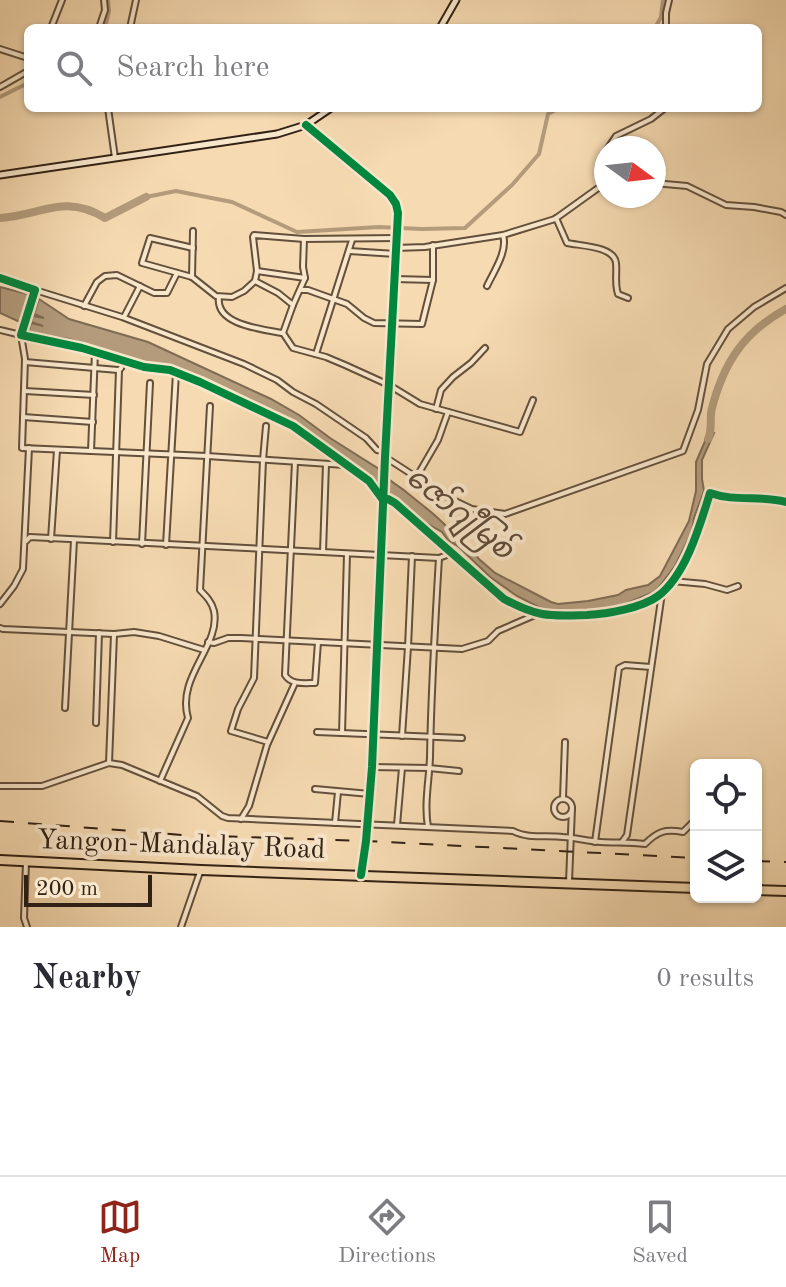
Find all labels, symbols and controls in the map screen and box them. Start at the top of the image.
search box [24,24,762,112]
icon: search [52,46,96,90]
text: Search here [116,53,270,83]
north arrow [594,136,666,208]
water label: ဇော်ဂျီမြစ် [395,456,525,573]
map controls [690,759,762,903]
button: locate [690,759,762,831]
street label: Yangon-Mandalay Road [36,827,326,865]
button: layers [690,831,762,903]
scale bar [24,871,152,907]
text: 200 m [36,878,98,900]
text: Nearby [32,962,142,996]
text: 0 results [656,966,754,992]
tab: Map [98,1195,142,1270]
tab: Directions [338,1195,436,1270]
tab: Saved [632,1195,688,1270]

